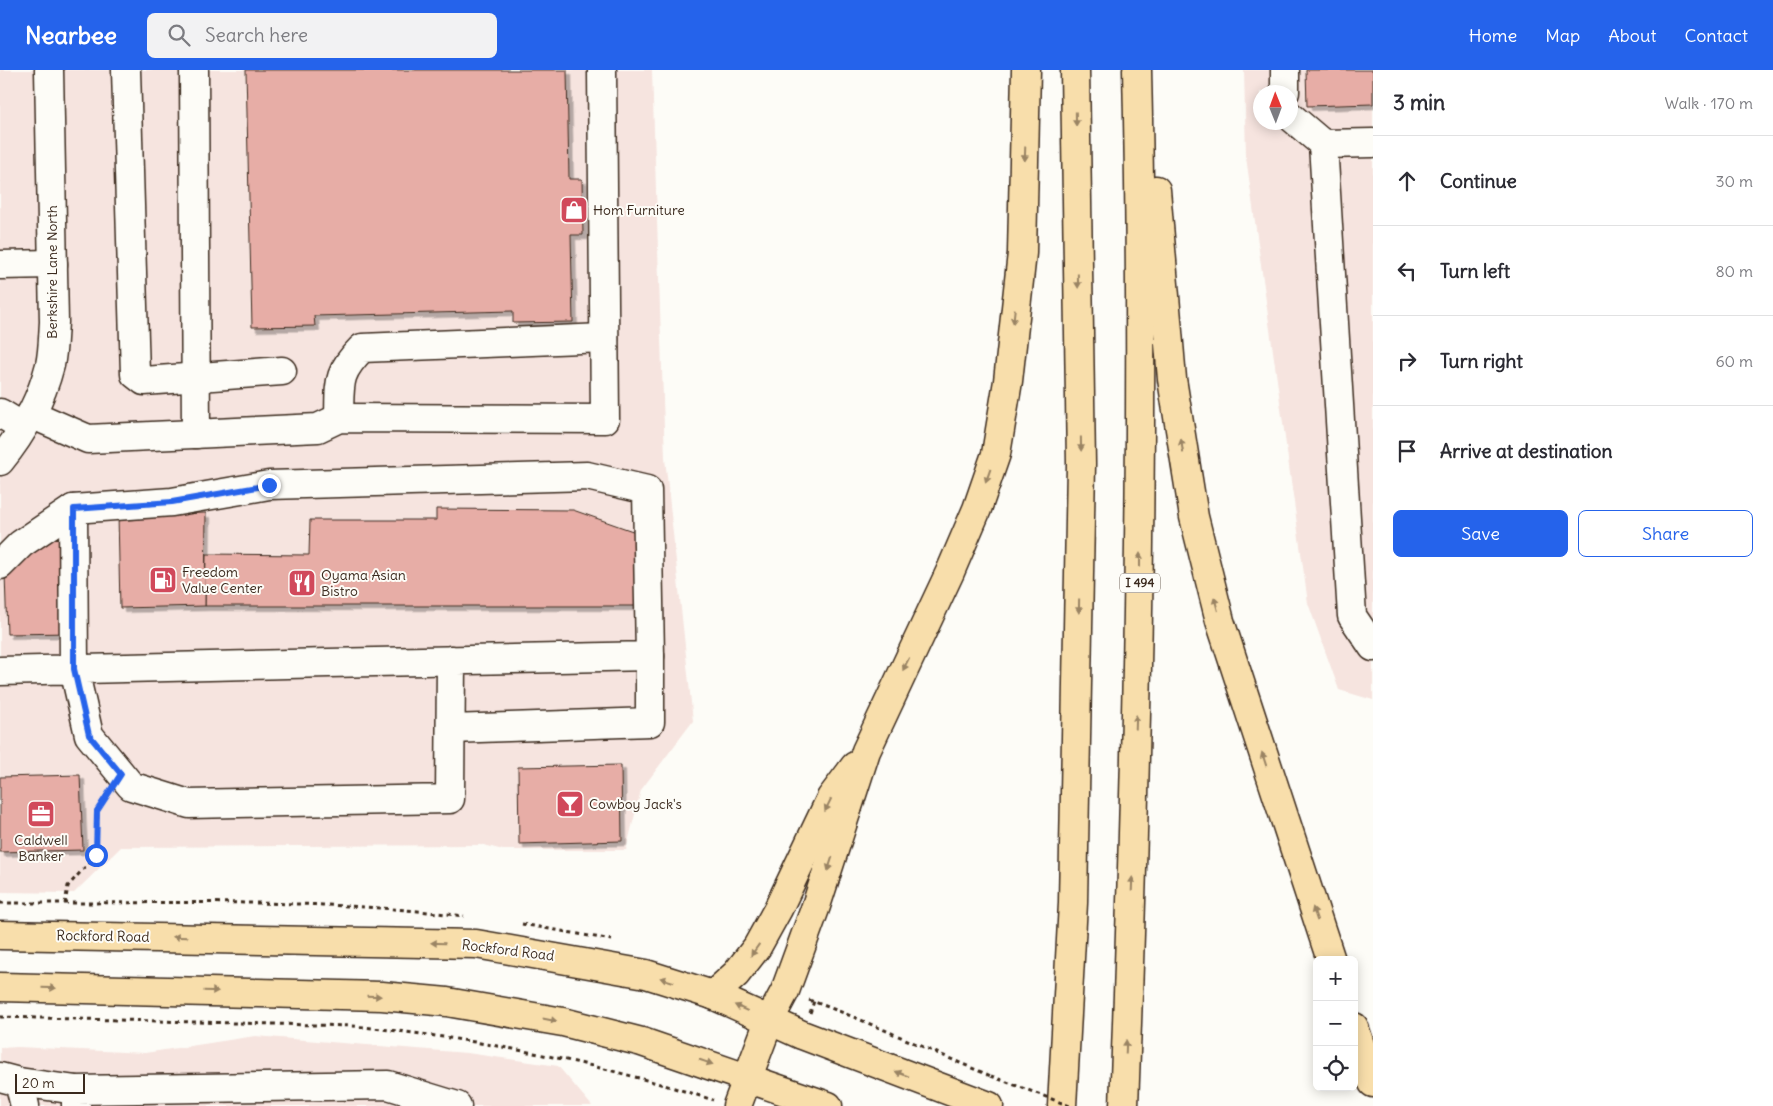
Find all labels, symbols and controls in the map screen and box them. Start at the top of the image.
search box [147,13,497,58]
text: Nearbee [25,20,117,50]
icon: search [165,21,193,49]
text: Search here [205,23,308,47]
text: Home [1469,24,1517,47]
text: Map [1545,24,1580,47]
text: About [1608,24,1656,47]
text: Contact [1684,24,1748,47]
north arrow [1253,85,1298,130]
text: 3 min [1393,89,1445,116]
text: Walk · 170 m [1664,93,1753,113]
one-way arrow [1072,111,1080,127]
one-way arrow [1021,146,1029,162]
icon: ahead [1393,167,1421,195]
text: Continue [1440,169,1517,193]
text: 30 m [1716,171,1753,191]
shop icon: Hom Furniture [559,195,589,225]
place label: Hom Furniture [593,201,685,219]
street label: Berkshire Lane North [43,205,61,339]
icon: left [1393,257,1421,285]
text: Turn left [1440,259,1510,283]
text: 80 m [1715,261,1753,281]
one-way arrow [1075,273,1083,289]
one-way arrow [1010,308,1018,324]
icon: right [1393,347,1421,375]
text: Turn right [1440,349,1523,373]
text: 60 m [1715,351,1753,371]
one-way arrow [1077,436,1085,452]
one-way arrow [1177,437,1185,453]
icon: arrive [1393,437,1421,465]
text: Arrive at destination [1440,439,1613,463]
one-way arrow [984,468,992,483]
route end [258,474,281,497]
button: Save [1393,510,1568,557]
button: Share [1578,510,1753,557]
one-way arrow [1136,551,1144,567]
place label: Freedom Value Center [182,563,263,597]
fuel station icon: Freedom Value Center [148,565,178,595]
place label: Oyama Asian Bistro [321,566,406,600]
restaurant icon: Oyama Asian Bistro [287,568,317,598]
road number: I 494 [1120,573,1160,592]
one-way arrow [1211,597,1219,612]
one-way arrow [1074,598,1082,614]
one-way arrow [902,657,910,672]
one-way arrow [1133,714,1141,730]
one-way arrow [1260,752,1268,767]
bar icon: Cowboy Jack's [555,789,585,819]
place label: Cowboy Jack's [589,795,682,813]
one-way arrow [823,798,831,812]
office icon: Caldwell Banker [26,799,56,829]
place label: Caldwell Banker [14,831,68,865]
route start [85,844,108,867]
one-way arrow [826,857,834,872]
one-way arrow [1128,876,1136,892]
one-way arrow [1311,906,1318,921]
street label: Rockford Road [56,926,150,946]
one-way arrow [172,933,188,941]
street label: Rockford Road [461,935,555,965]
one-way arrow [430,939,446,947]
one-way arrow [750,943,760,957]
map controls [1313,956,1358,1091]
button: + [1313,956,1358,1001]
one-way arrow [659,976,674,984]
one-way arrow [41,984,57,992]
one-way arrow [203,988,219,996]
one-way arrow [366,992,382,1000]
button: − [1313,1001,1358,1046]
one-way arrow [734,1003,748,1011]
one-way arrow [542,1016,558,1024]
one-way arrow [1123,1039,1131,1055]
button: locate [1313,1046,1358,1091]
one-way arrow [699,1059,714,1067]
one-way arrow [894,1070,909,1078]
scale bar [15,1071,85,1094]
text: 20 m [22,1074,55,1092]

